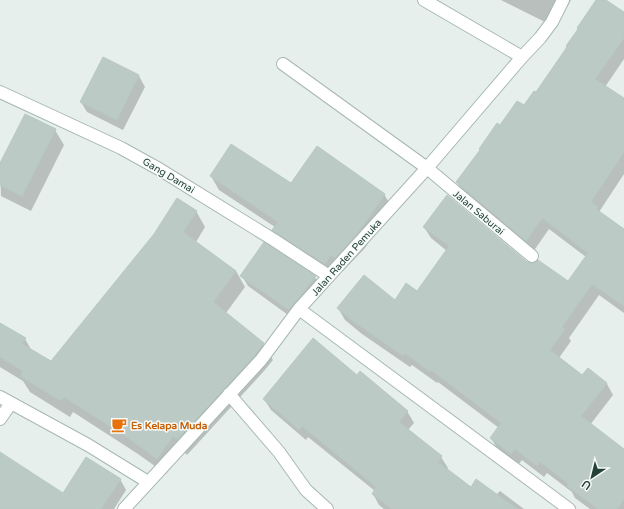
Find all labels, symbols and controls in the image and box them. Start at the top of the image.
street label: Gang Damai [140,156,197,196]
street label: Jalan Saburai [450,188,506,238]
street label: Jalan Raden Pemuka [309,217,384,298]
cafe icon: Es Kelapa Muda [110,416,128,434]
place label: Es Kelapa Muda [131,420,208,432]
north arrow [572,457,612,497]
text: U [579,477,594,492]

